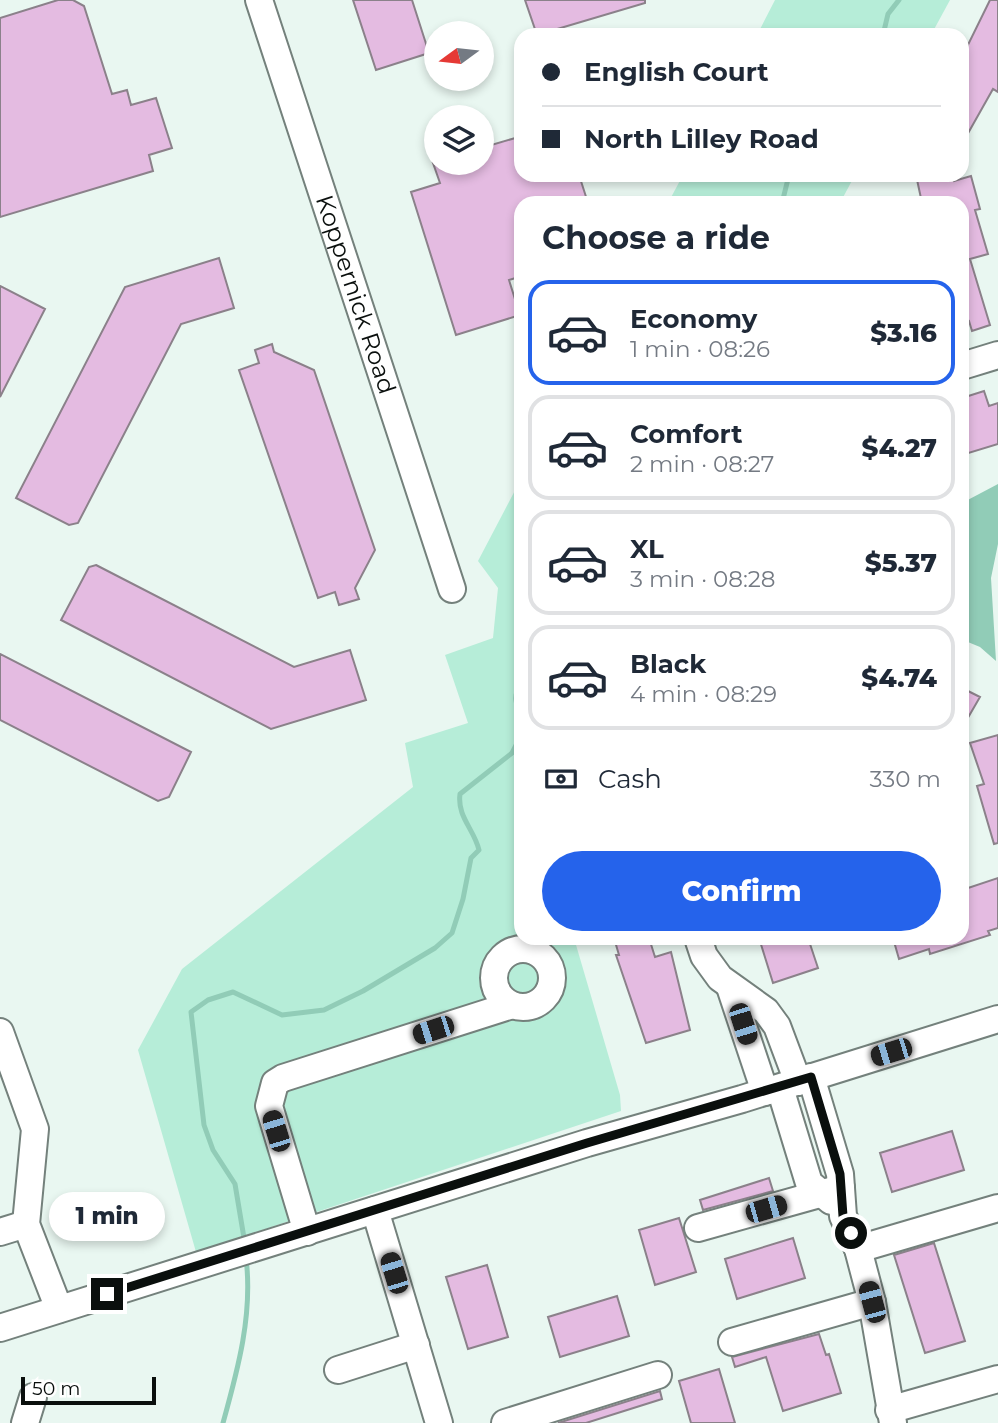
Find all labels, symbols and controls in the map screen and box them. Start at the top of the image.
north arrow [424,21,494,91]
map controls [424,21,494,175]
text: English Court [584,56,769,88]
button: layers [424,105,494,175]
text: North Lilley Road [584,123,819,155]
street label: Koppernick Road [310,191,402,398]
text: Choose a ride [542,218,770,257]
icon: car [546,301,609,364]
text: Economy [630,303,757,335]
text: $3.16 [870,317,937,349]
text: 1 min · 08:26 [630,335,770,363]
icon: car [546,416,609,479]
text: Comfort [630,418,742,450]
text: $4.27 [862,432,937,464]
text: 2 min · 08:27 [630,450,774,478]
icon: car [546,531,609,594]
text: XL [630,533,664,565]
text: $5.37 [865,547,937,579]
text: 3 min · 08:28 [630,565,776,593]
icon: car [546,646,609,709]
text: Black [630,648,706,680]
text: $4.74 [861,662,937,694]
text: 4 min · 08:29 [630,680,777,708]
icon: cash [542,760,580,798]
text: Cash [598,763,662,795]
text: 330 m [870,765,941,793]
button: Confirm [542,851,941,931]
car [727,1001,760,1047]
car [410,1014,457,1046]
car [868,1036,915,1068]
car [260,1108,293,1154]
callout: 1 min [49,1192,165,1242]
car [743,1193,790,1225]
text: 1 min [75,1202,139,1230]
route start [835,1217,867,1249]
car [378,1250,411,1296]
route end [91,1278,123,1310]
car [857,1279,888,1325]
scale bar [21,1374,156,1406]
text: 50 m [32,1377,80,1400]

